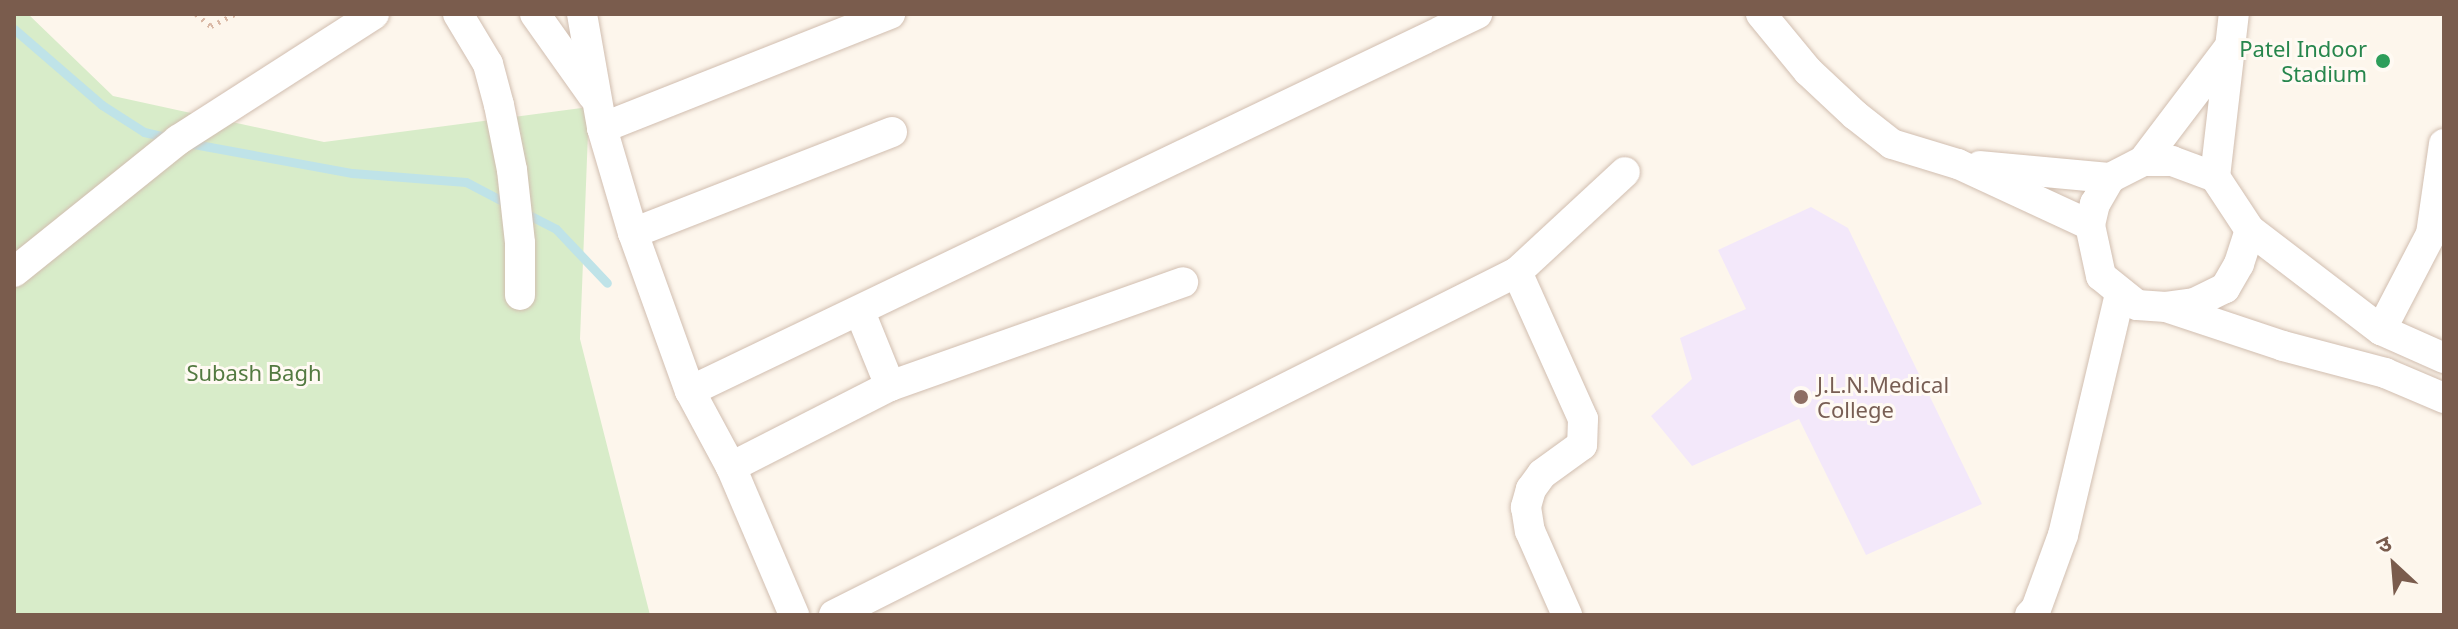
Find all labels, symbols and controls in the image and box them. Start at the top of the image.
place label: Patel Indoor Stadium [2239,35,2367,86]
marker: Patel Indoor Stadium [2374,52,2392,70]
park label: Subash Bagh [186,360,322,386]
place label: J.L.N.Medical College [1817,371,1949,422]
marker: J.L.N.Medical College [1792,388,1810,406]
north arrow [2354,525,2434,605]
text: उ [2371,527,2396,560]

